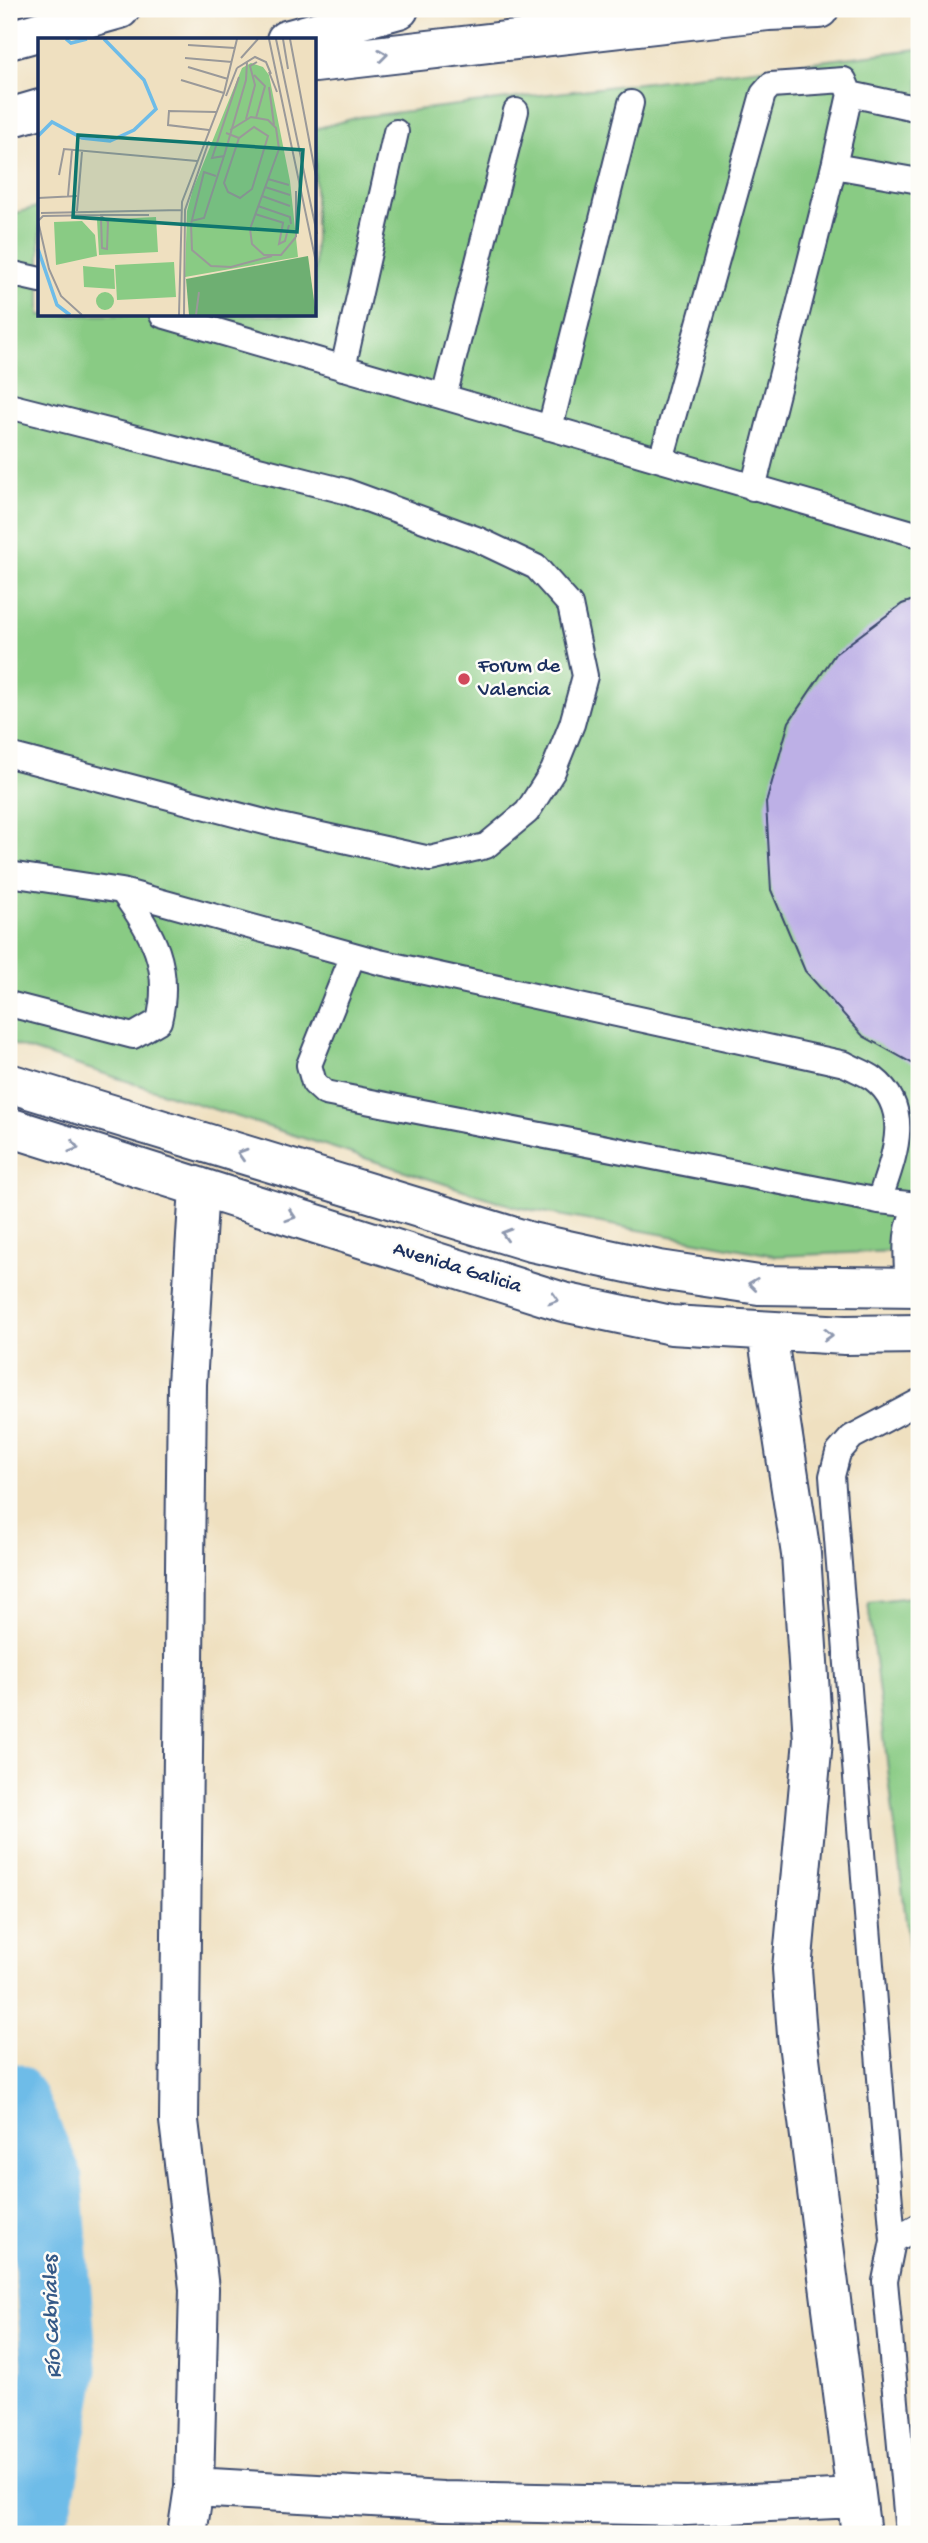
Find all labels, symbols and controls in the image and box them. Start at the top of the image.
inset map [38,38,317,317]
one-way arrow [377,48,389,63]
place label: Forum de Valencia [477,655,561,704]
marker: Forum de Valencia [456,671,472,687]
one-way arrow [67,1139,79,1154]
one-way arrow [236,1148,248,1163]
one-way arrow [284,1208,296,1223]
one-way arrow [501,1228,513,1243]
street label: Avenida Galicia [390,1238,526,1301]
one-way arrow [747,1277,759,1292]
one-way arrow [548,1291,560,1305]
one-way arrow [823,1327,834,1342]
water label: Río Cabriales [37,2252,69,2379]

